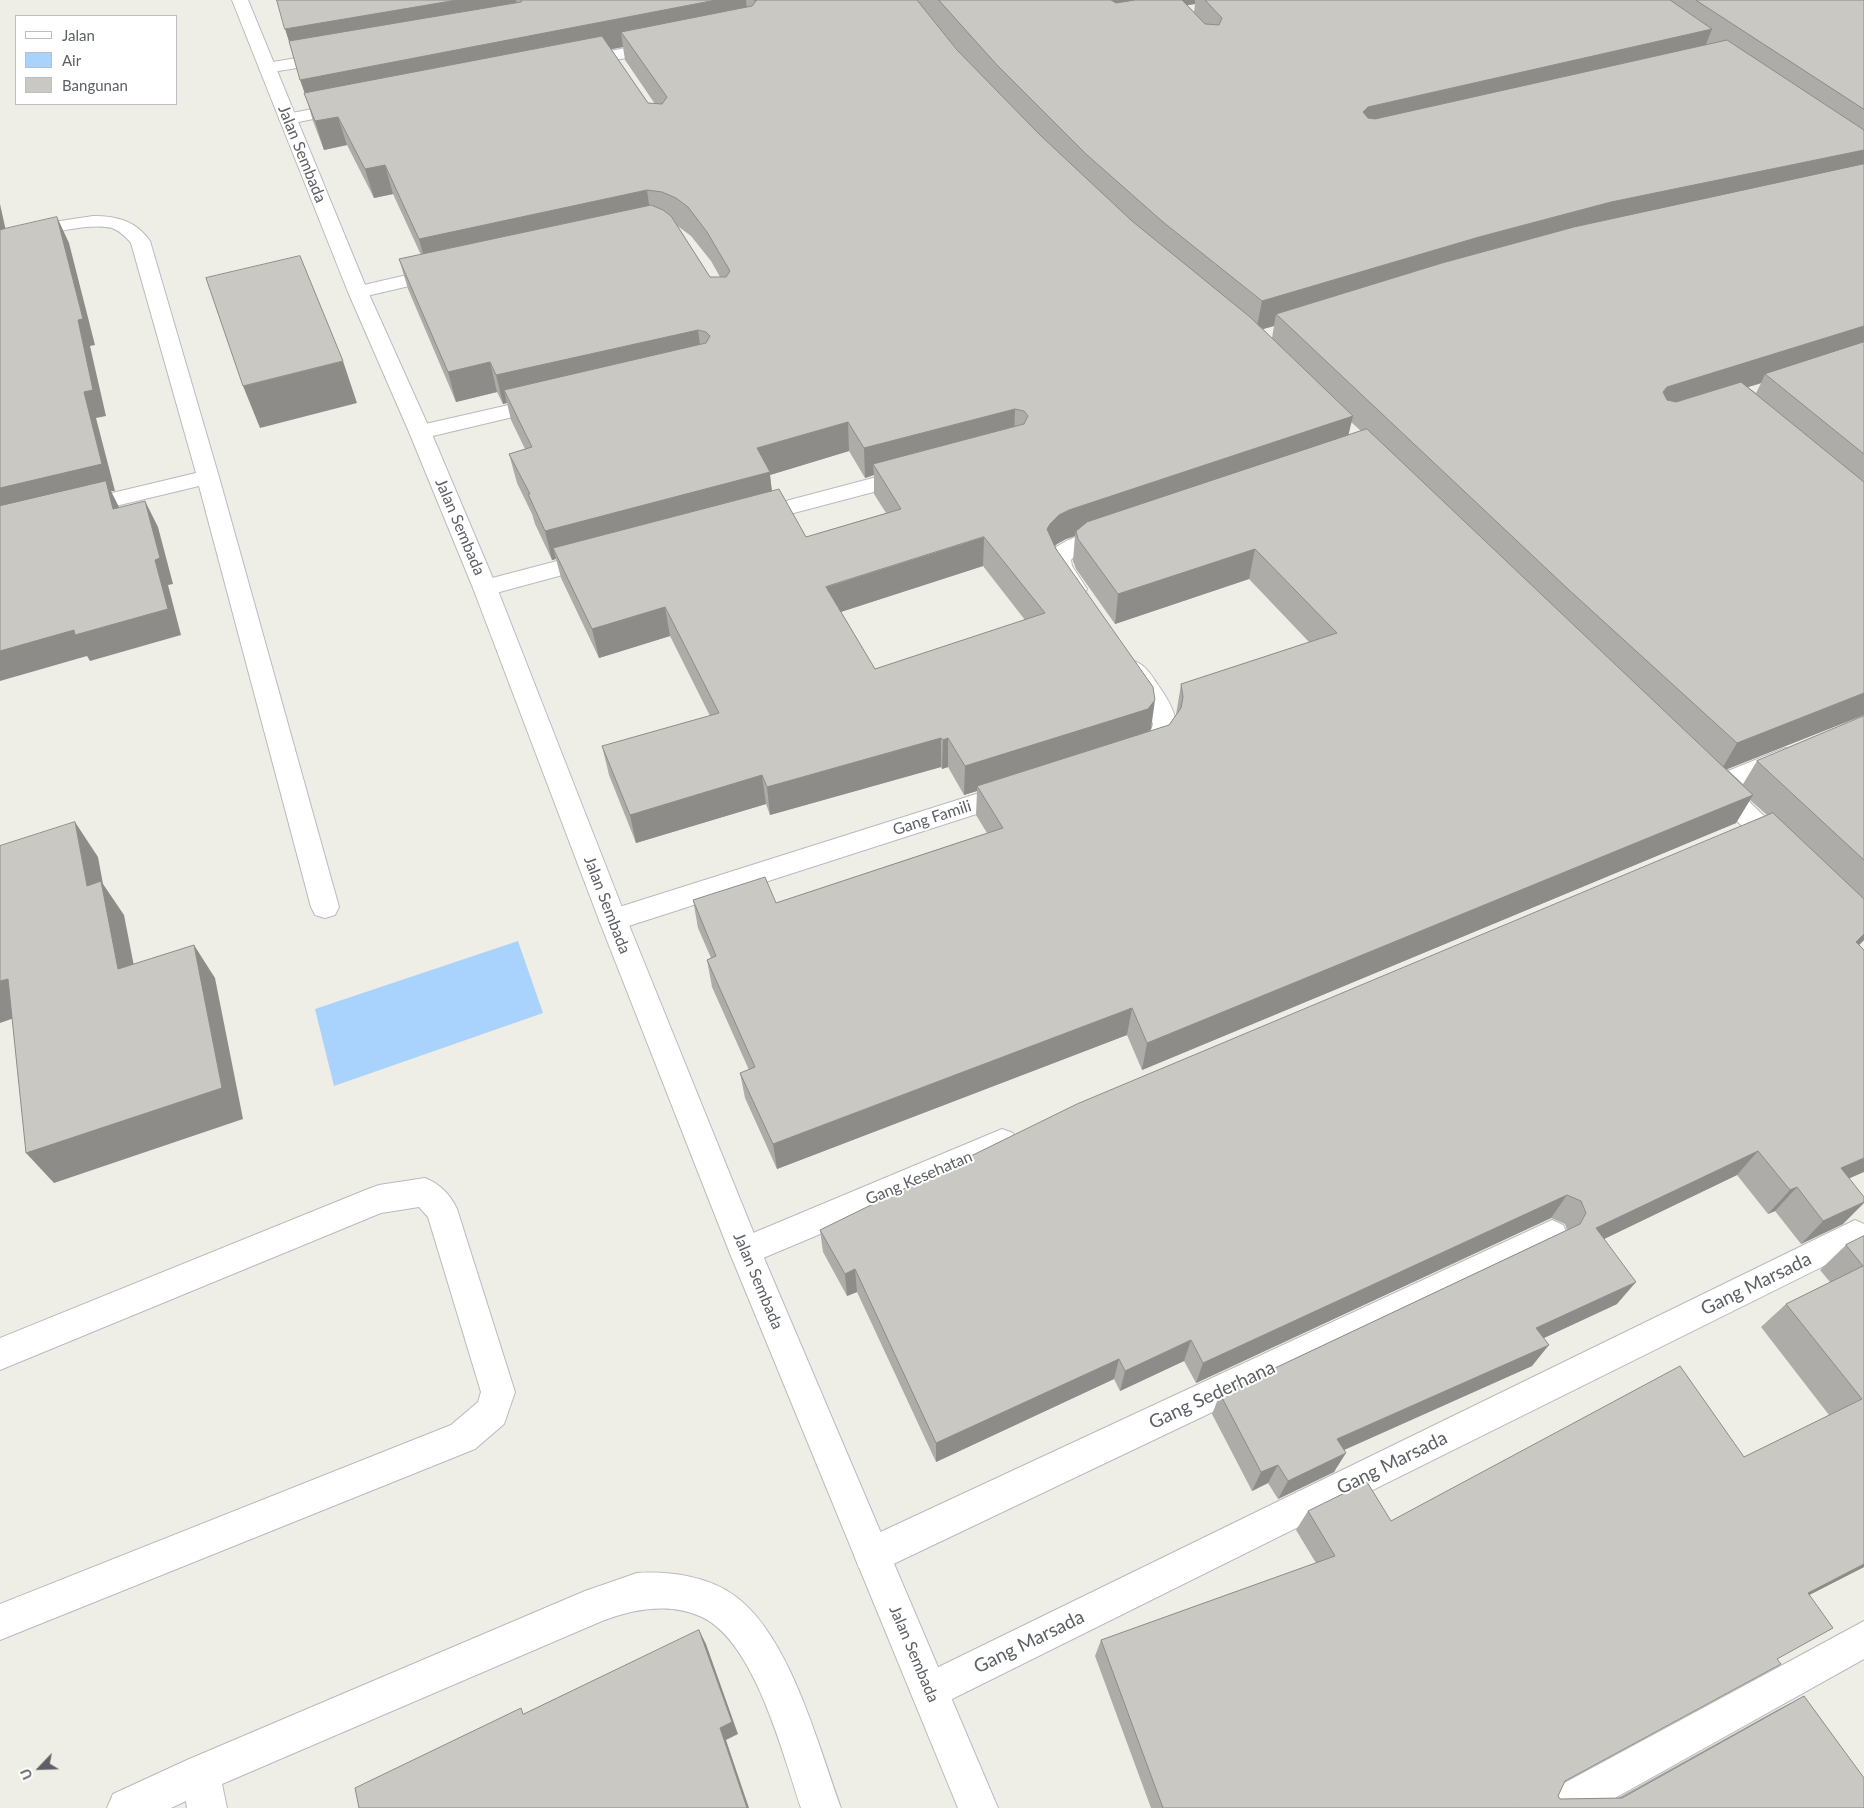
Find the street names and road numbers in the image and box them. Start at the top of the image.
street label: Jalan Sembada [274,103,330,205]
street label: Jalan Sembada [431,476,489,578]
street label: Gang Famili [890,796,974,840]
street label: Jalan Sembada [580,853,634,957]
street label: Gang Kesehatan [863,1147,975,1209]
street label: Jalan Sembada [729,1230,787,1332]
street label: Gang Marsada [1697,1247,1815,1321]
street label: Gang Sederhana [1145,1356,1279,1434]
street label: Gang Marsada [1333,1426,1451,1500]
street label: Jalan Sembada [885,1603,943,1705]
street label: Gang Marsada [970,1605,1088,1679]

